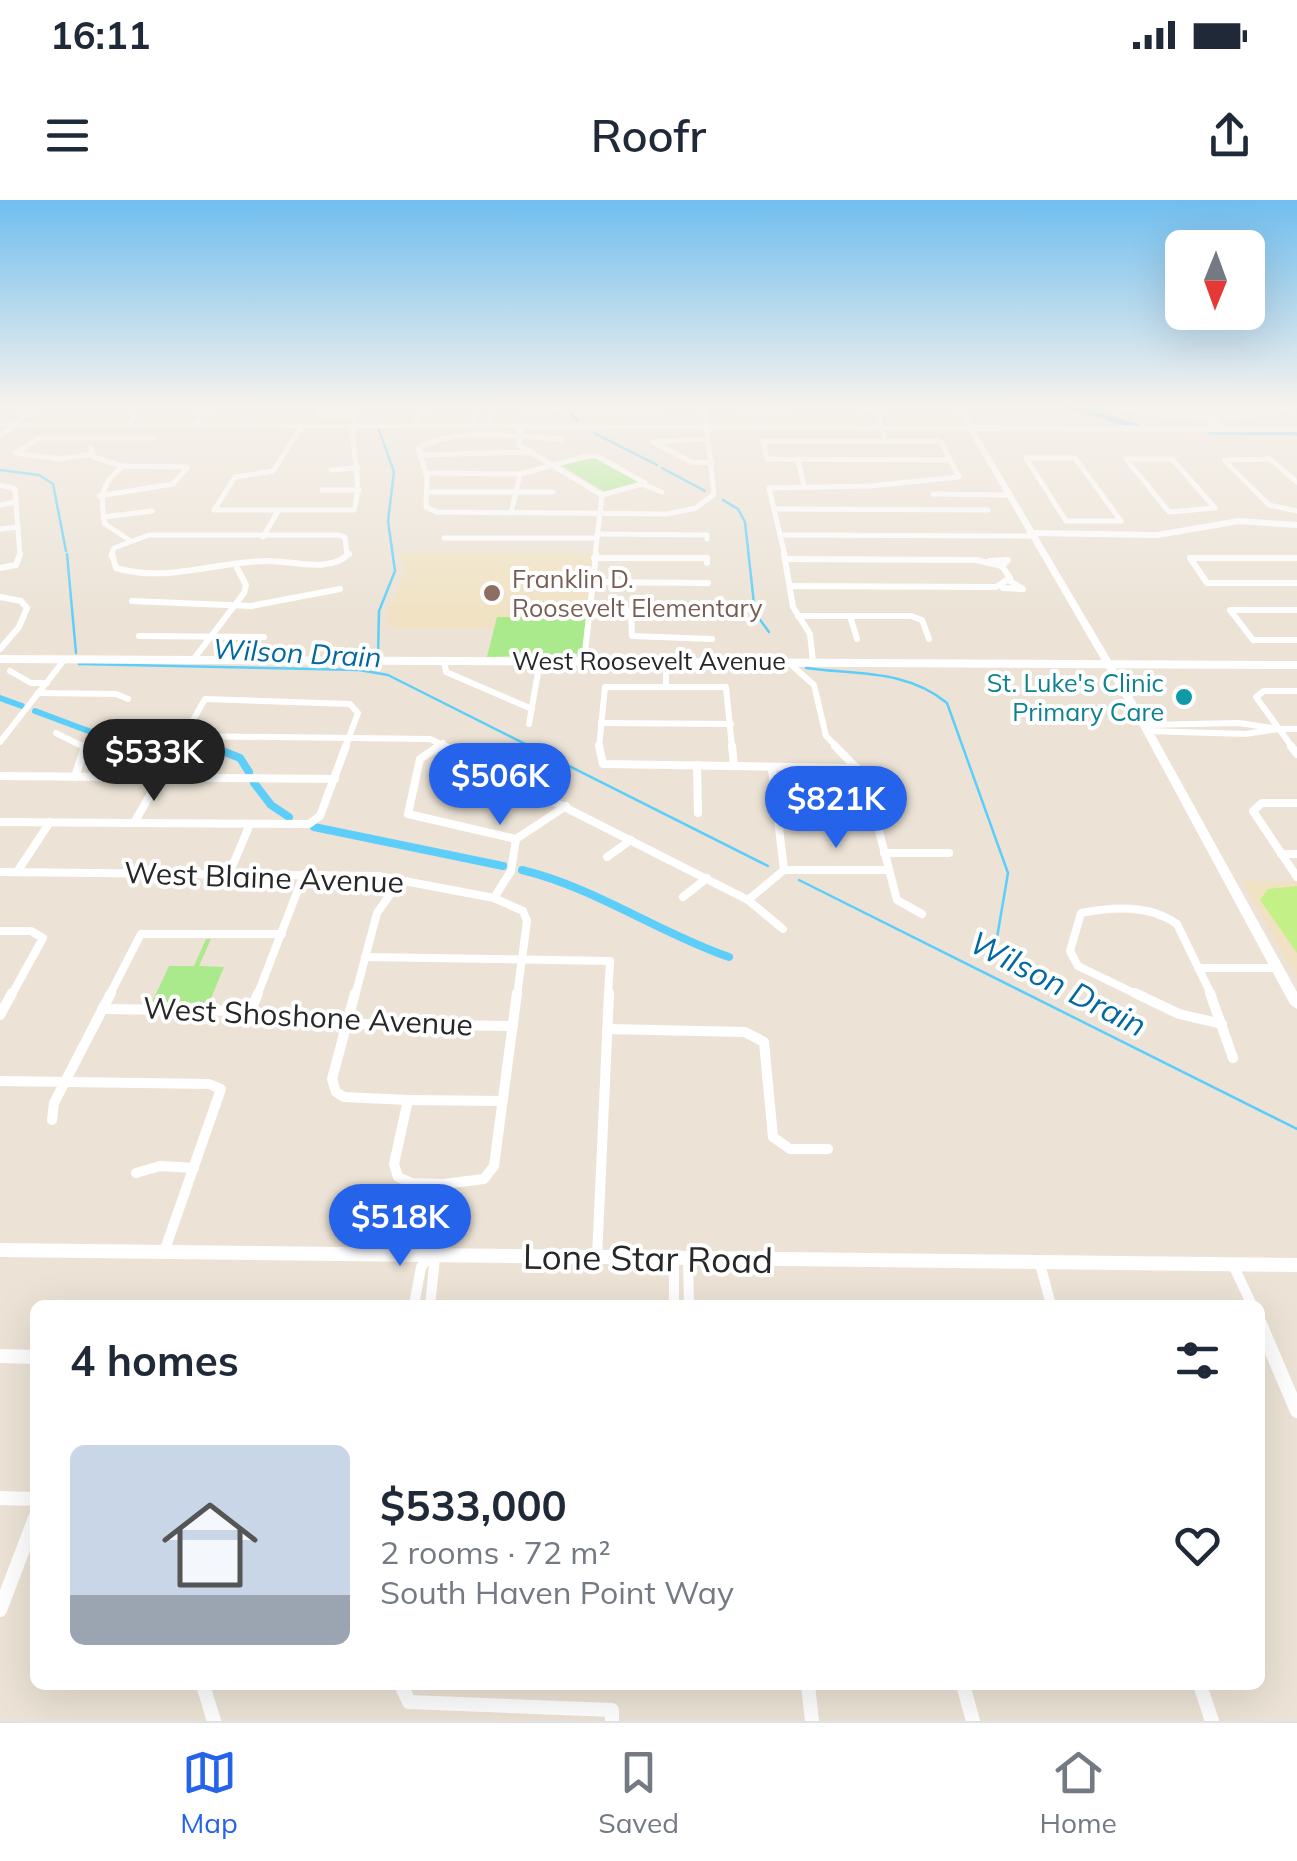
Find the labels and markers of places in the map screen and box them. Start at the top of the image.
place label: Franklin D. Roosevelt Elementary [512,563,763,623]
marker: Franklin D. Roosevelt Elementary [481,582,503,604]
place label: St. Luke's Clinic Primary Care [987,667,1164,727]
marker: St. Luke's Clinic Primary Care [1173,686,1195,708]
pin: $533K [84,719,224,804]
pin: $506K [430,743,570,828]
pin: $821K [766,766,906,851]
pin: $518K [330,1184,470,1269]

